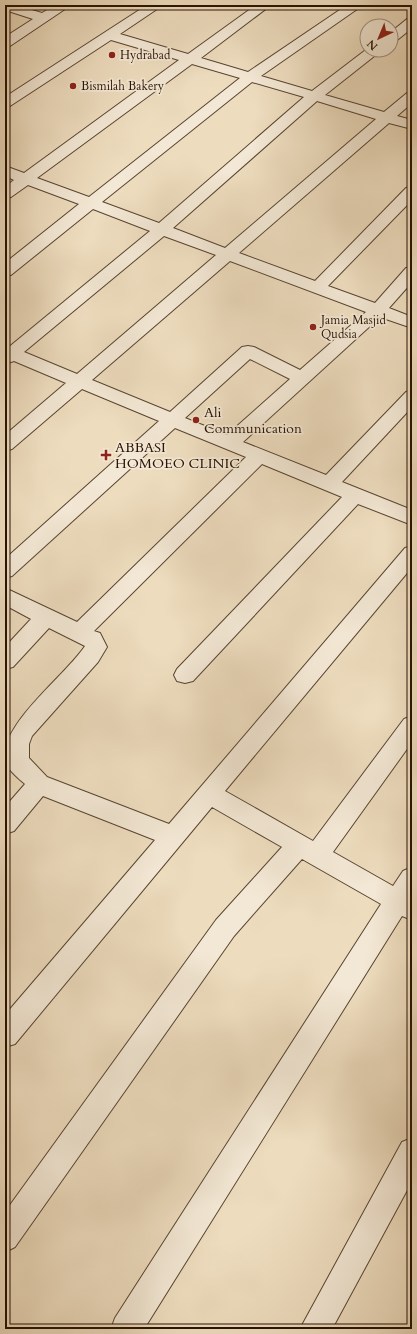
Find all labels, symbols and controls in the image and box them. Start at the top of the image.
north arrow [359,18,399,58]
text: N [363,36,381,54]
place label: Hydrabad [120,47,171,63]
marker: Hydrabad [107,50,117,60]
place label: Bismilah Bakery [81,78,165,94]
marker: Bismilah Bakery [68,81,78,91]
place label: Jamia Masjid Qudsia [319,312,386,342]
marker: Jamia Masjid Qudsia [308,322,318,332]
place label: Ali Communication [204,403,302,438]
marker: Ali Communication [191,415,201,425]
place label: ABBASI HOMOEO CLINIC [115,438,240,473]
marker: ABBASI HOMOEO CLINIC [100,449,112,461]

